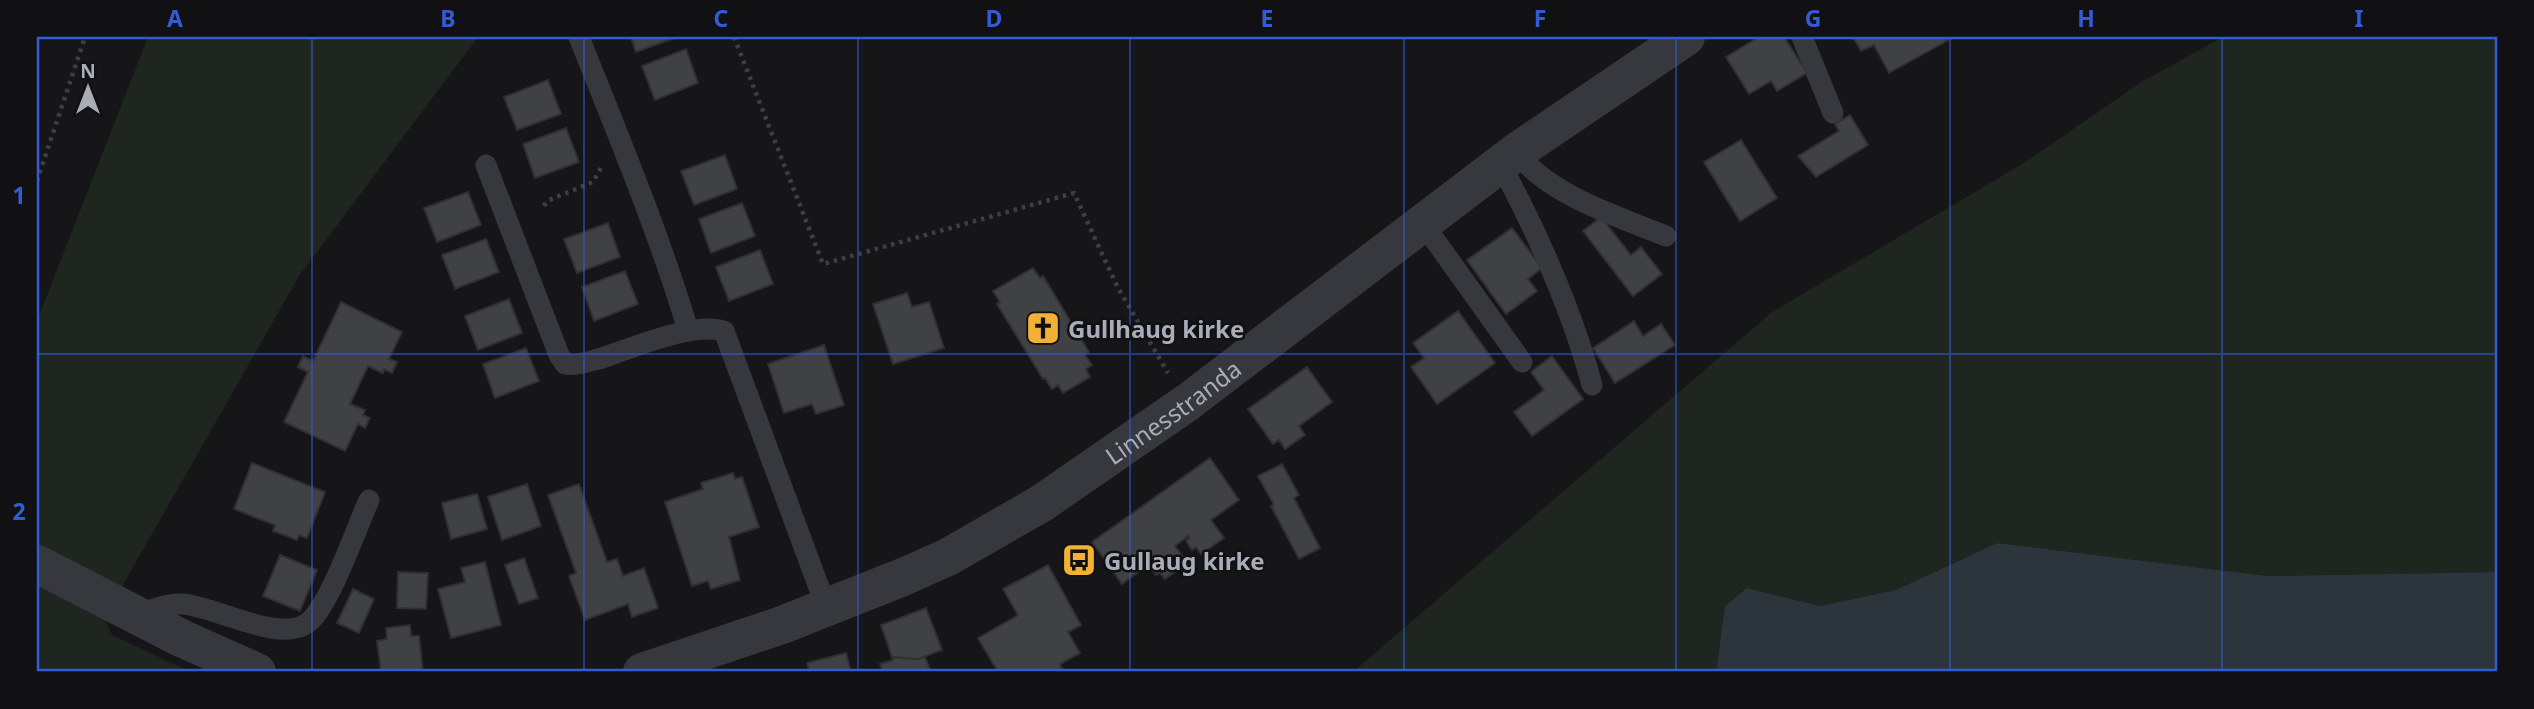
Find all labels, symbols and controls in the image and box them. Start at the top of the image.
text: A [167,2,183,34]
text: B [440,2,456,34]
text: C [714,2,729,34]
text: D [986,2,1002,34]
text: E [1261,2,1273,34]
text: F [1534,2,1546,34]
text: G [1805,2,1821,34]
text: H [2077,2,2095,34]
text: I [2355,2,2364,34]
north arrow [52,52,122,122]
text: N [80,58,96,84]
text: 1 [12,179,26,211]
church icon: Gullhaug kirke [1024,309,1062,347]
place label: Gullhaug kirke [1068,312,1244,345]
street label: Linnesstranda [1098,351,1247,471]
text: 2 [12,495,26,527]
bus stop icon: Gullaug kirke [1060,541,1098,579]
place label: Gullaug kirke [1104,544,1265,577]

